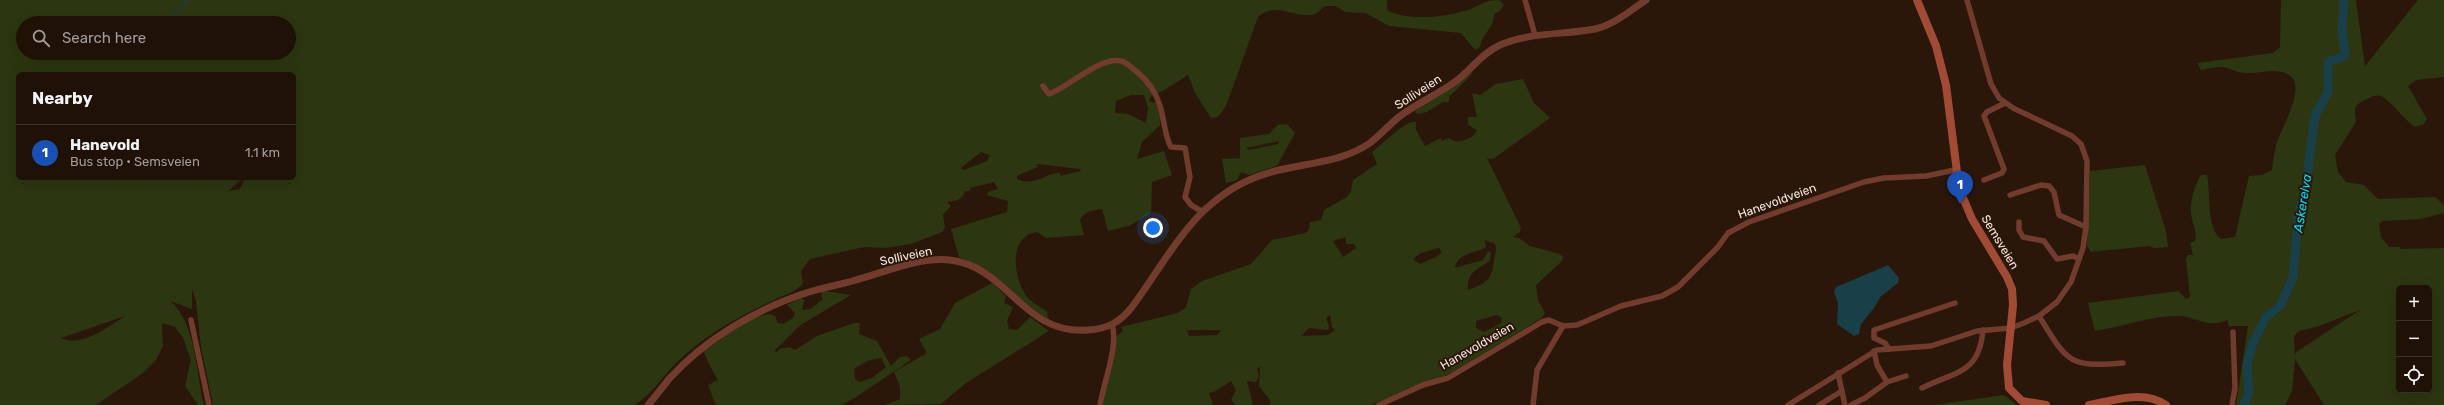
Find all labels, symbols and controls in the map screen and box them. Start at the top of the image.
search box [16,16,296,60]
icon: search [30,27,52,49]
text: Search here [62,29,146,47]
street label: Solliveien [1392,72,1444,112]
text: Nearby [32,88,93,108]
text: Hanevold [70,136,140,154]
text: 1 [42,145,48,160]
text: 1.1 km [245,145,280,160]
text: Bus stop · Semsveien [70,154,200,169]
pin: 1 [1947,171,1973,204]
water label: Askerelva [2290,172,2315,234]
street label: Hanevoldveien [1736,180,1818,222]
street label: Semsveien [1978,212,2022,272]
your location [1143,218,1163,238]
street label: Solliveien [879,244,933,268]
map controls [2396,285,2432,393]
button: + [2396,285,2432,321]
street label: Hanevoldveien [1438,319,1516,373]
button: − [2396,321,2432,357]
button: locate [2396,357,2432,393]

